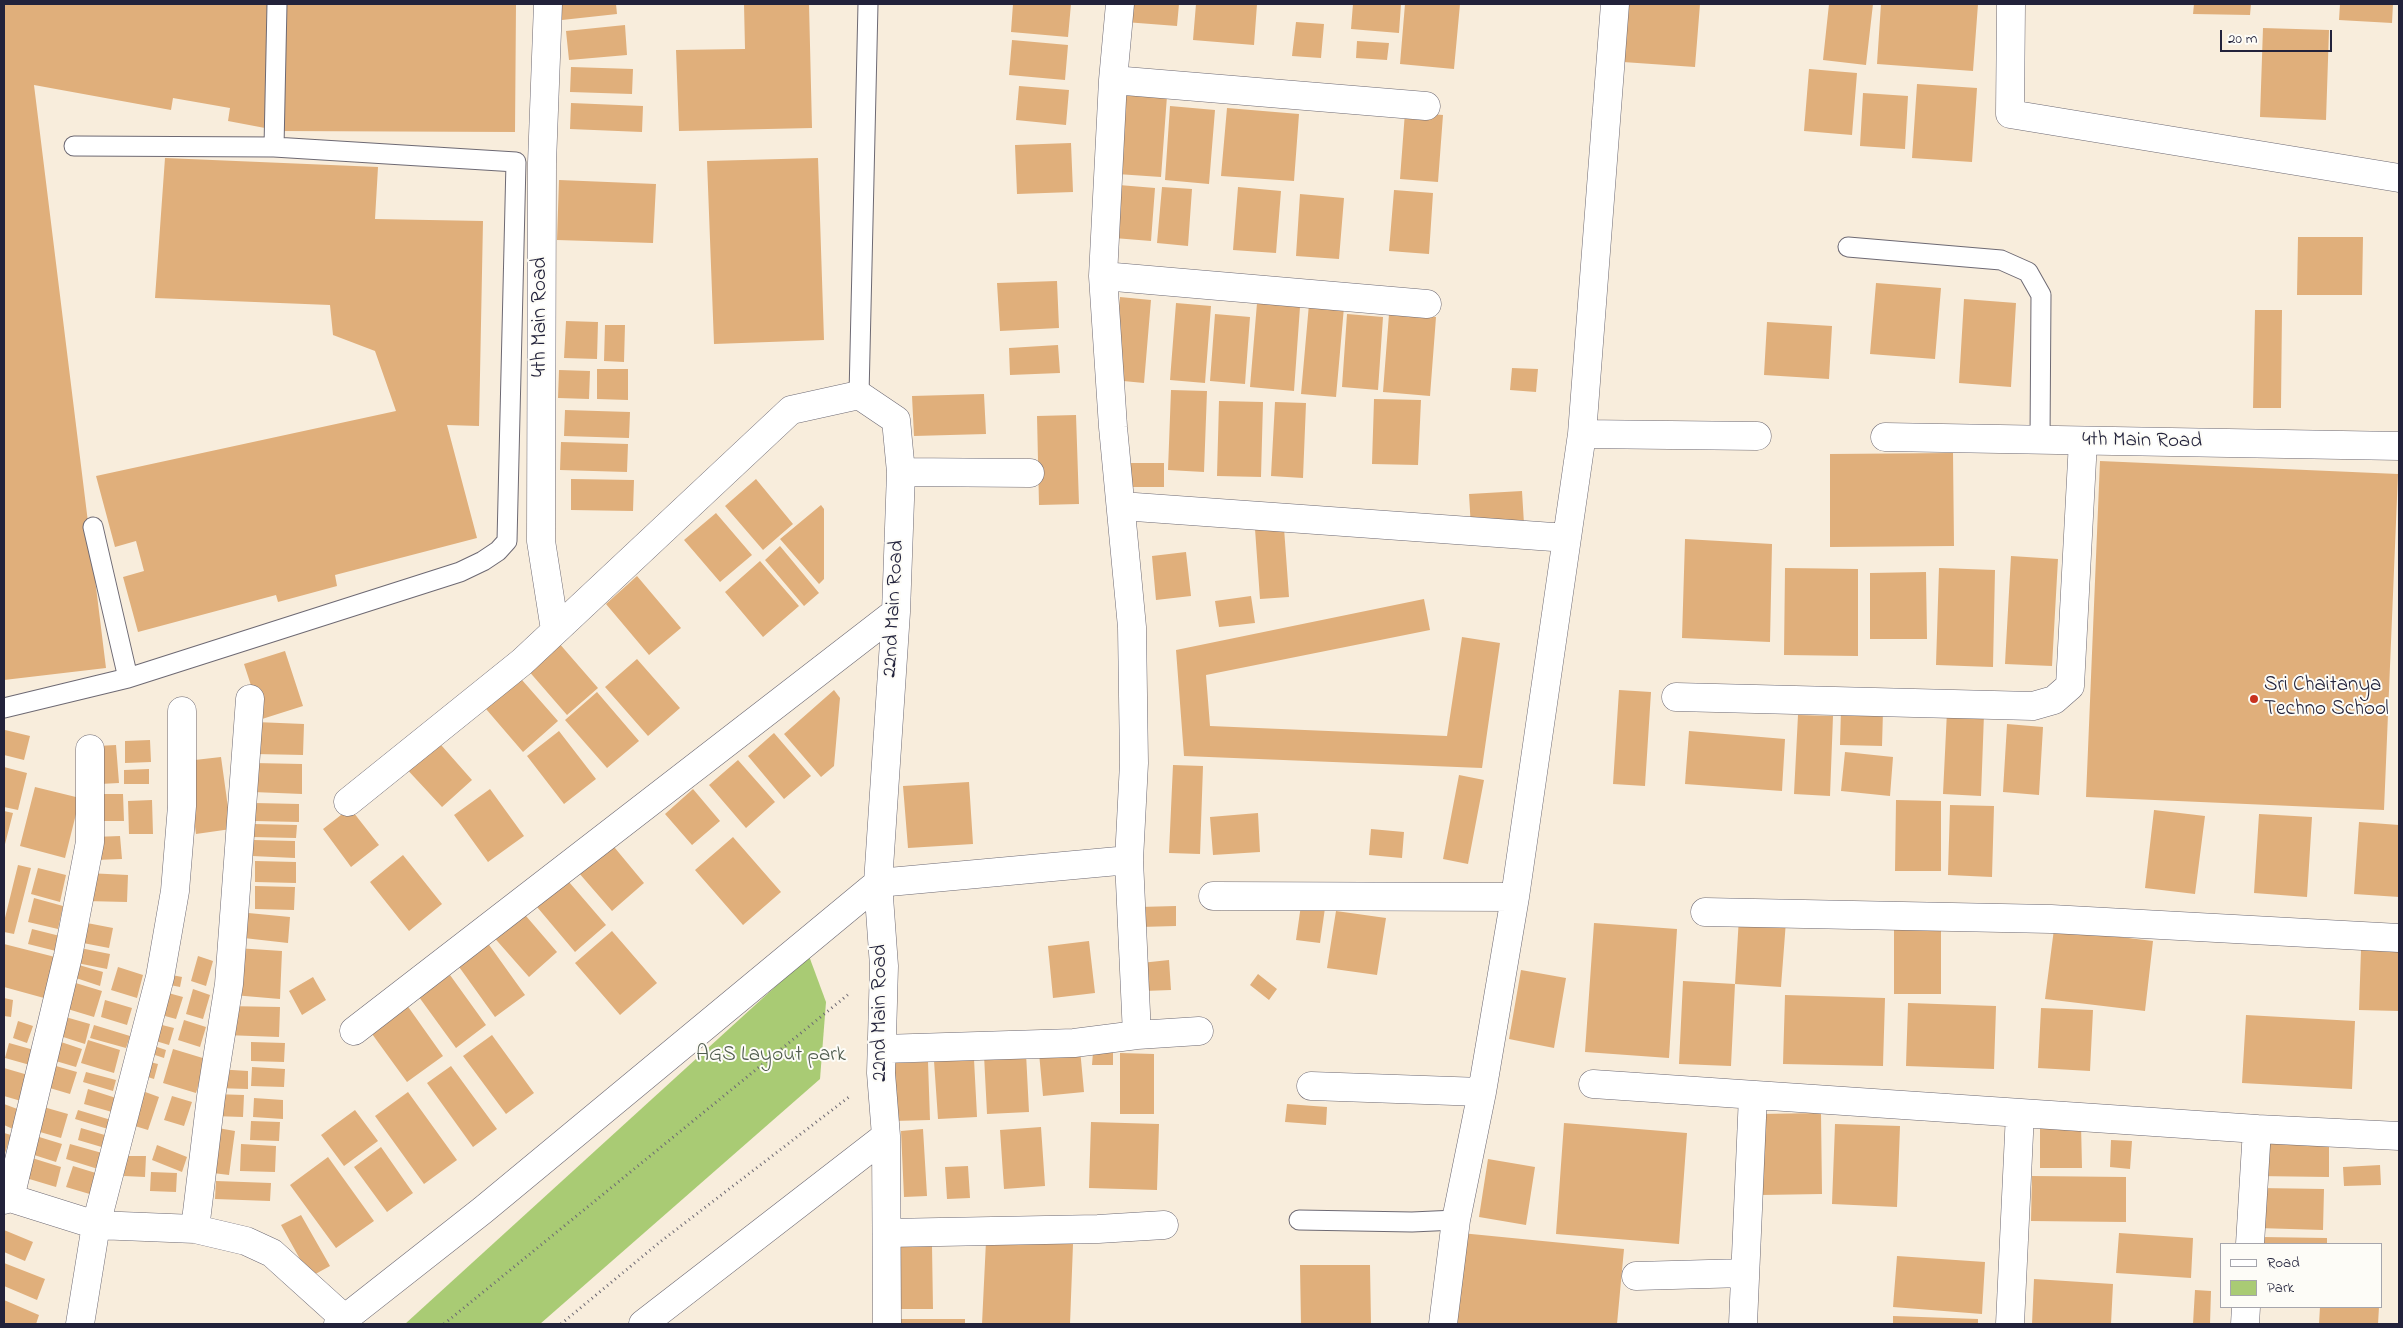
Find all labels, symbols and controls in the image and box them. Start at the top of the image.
scale bar [2223,20,2336,52]
text: 20 m [2228,28,2257,50]
street label: 4th Main Road [529,257,555,377]
street label: 4th Main Road [2082,428,2202,456]
street label: 22nd Main Road [879,540,911,678]
place label: Sri Chaitanya Techno School [2264,674,2389,724]
marker: Sri Chaitanya Techno School [2248,693,2260,705]
street label: 22nd Main Road [869,944,895,1082]
park label: AGS Layout park [696,1044,846,1070]
legend [2220,1243,2383,1308]
text: Road [2267,1252,2300,1274]
text: Park [2267,1277,2294,1299]

